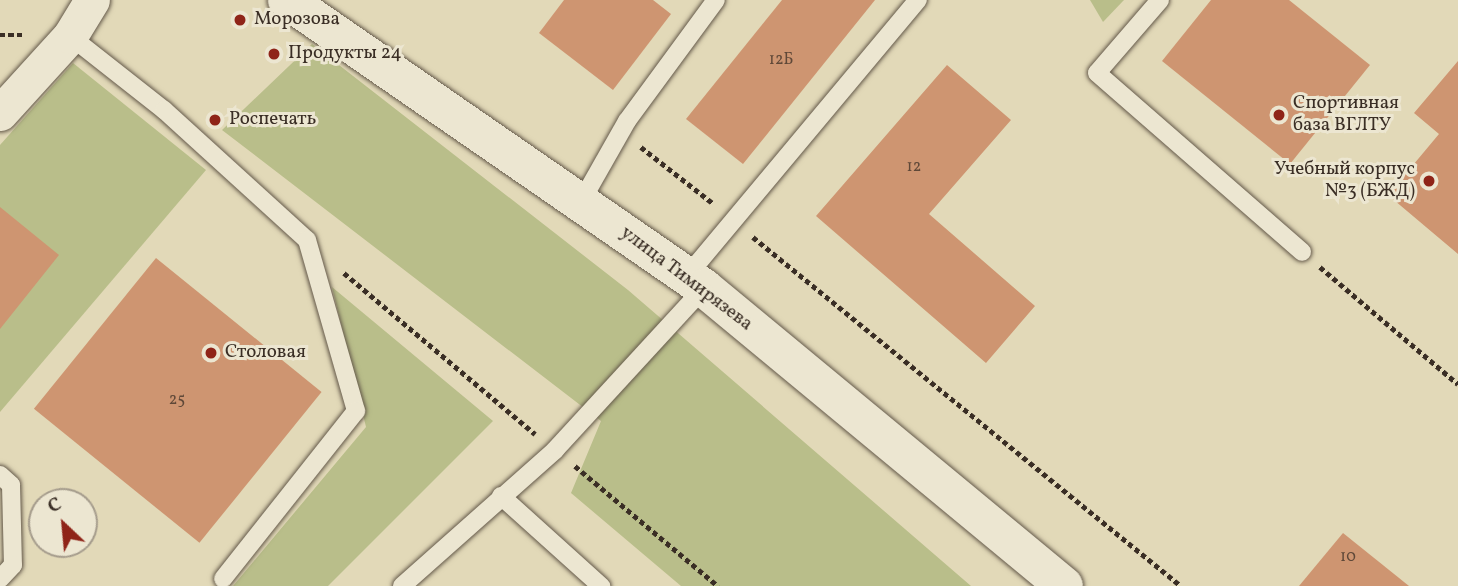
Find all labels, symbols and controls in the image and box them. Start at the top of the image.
place label: Морозова [254,9,340,31]
marker: Морозова [232,12,248,28]
place label: Продукты 24 [288,43,402,65]
marker: Продукты 24 [266,46,282,62]
house number: 12Б [769,50,793,70]
place label: Спортивная база ВГЛТУ [1293,93,1399,137]
marker: Спортивная база ВГЛТУ [1271,107,1287,123]
place label: Роспечать [229,109,316,131]
marker: Роспечать [207,112,223,128]
house number: 12 [907,157,921,177]
place label: Учебный корпус №3 (БЖД) [1274,159,1415,203]
marker: Учебный корпус №3 (БЖД) [1421,173,1437,189]
street label: улица Тимирязева [615,222,757,336]
place label: Столовая [225,342,306,364]
marker: Столовая [203,345,219,361]
house number: 25 [169,390,185,410]
north arrow [28,488,98,558]
text: С [43,492,66,520]
house number: 10 [1340,547,1356,567]

